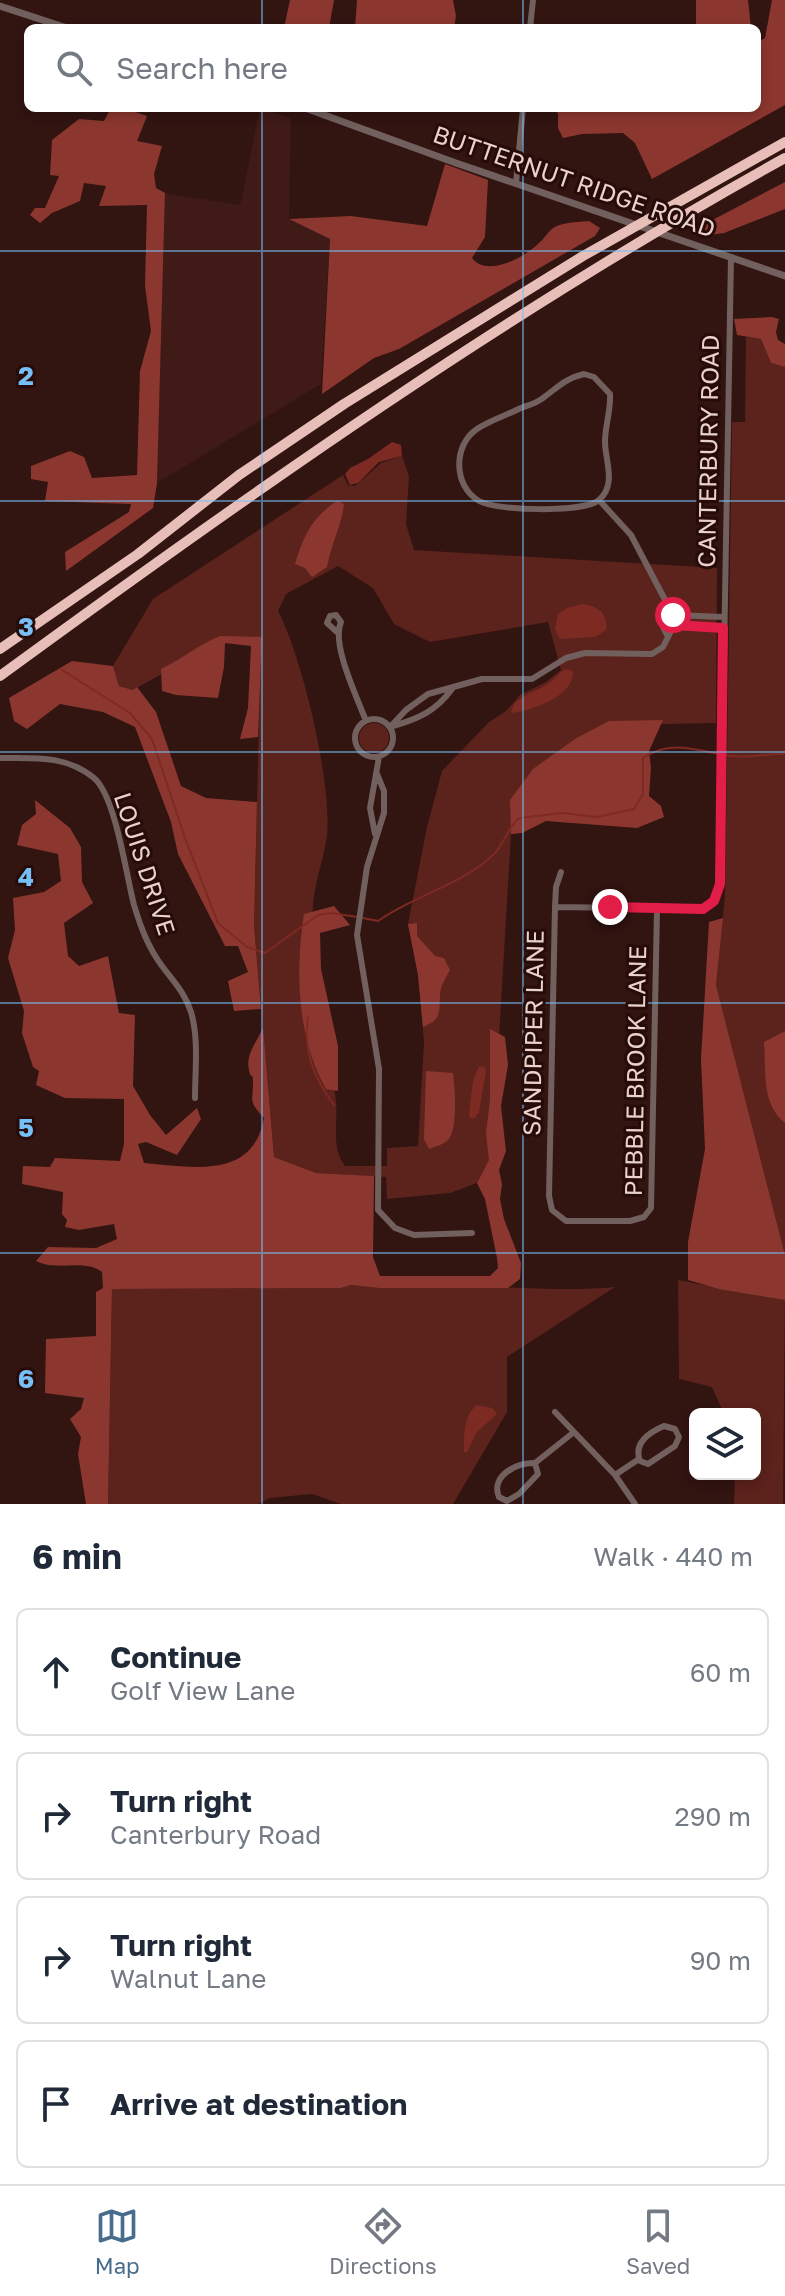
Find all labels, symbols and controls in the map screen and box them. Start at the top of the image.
search box [24,24,761,112]
icon: search [52,46,96,90]
text: Search here [116,50,288,86]
street label: BUTTERNUT RIDGE ROAD [430,119,719,243]
street label: CANTERBURY ROAD [691,334,724,568]
text: 2 [18,360,34,391]
route start [655,597,691,633]
text: 3 [18,611,34,642]
street label: LOUIS DRIVE [109,789,182,939]
text: 4 [18,861,34,892]
route end [592,889,628,925]
street label: SANDPIPER LANE [516,930,549,1136]
street label: PEBBLE BROOK LANE [618,945,651,1197]
text: 5 [18,1112,34,1143]
text: 6 [18,1363,34,1394]
map controls [689,1408,761,1480]
button: layers [689,1408,761,1480]
text: 6 min [32,1536,122,1576]
text: Walk · 440 m [593,1541,753,1572]
text: Continue [110,1639,241,1675]
icon: ahead [34,1650,78,1694]
text: 60 m [690,1657,751,1688]
text: Golf View Lane [110,1675,295,1706]
text: Turn right [110,1783,252,1819]
icon: right [34,1794,78,1838]
text: 290 m [675,1801,751,1832]
text: Canterbury Road [110,1819,321,1850]
text: Turn right [110,1927,252,1963]
icon: right [34,1938,78,1982]
text: 90 m [690,1945,751,1976]
text: Walnut Lane [110,1963,266,1994]
icon: arrive [34,2082,78,2126]
text: Arrive at destination [110,2086,407,2122]
tab: Map [95,2204,140,2279]
tab: Directions [329,2204,437,2279]
tab: Saved [626,2204,690,2279]

